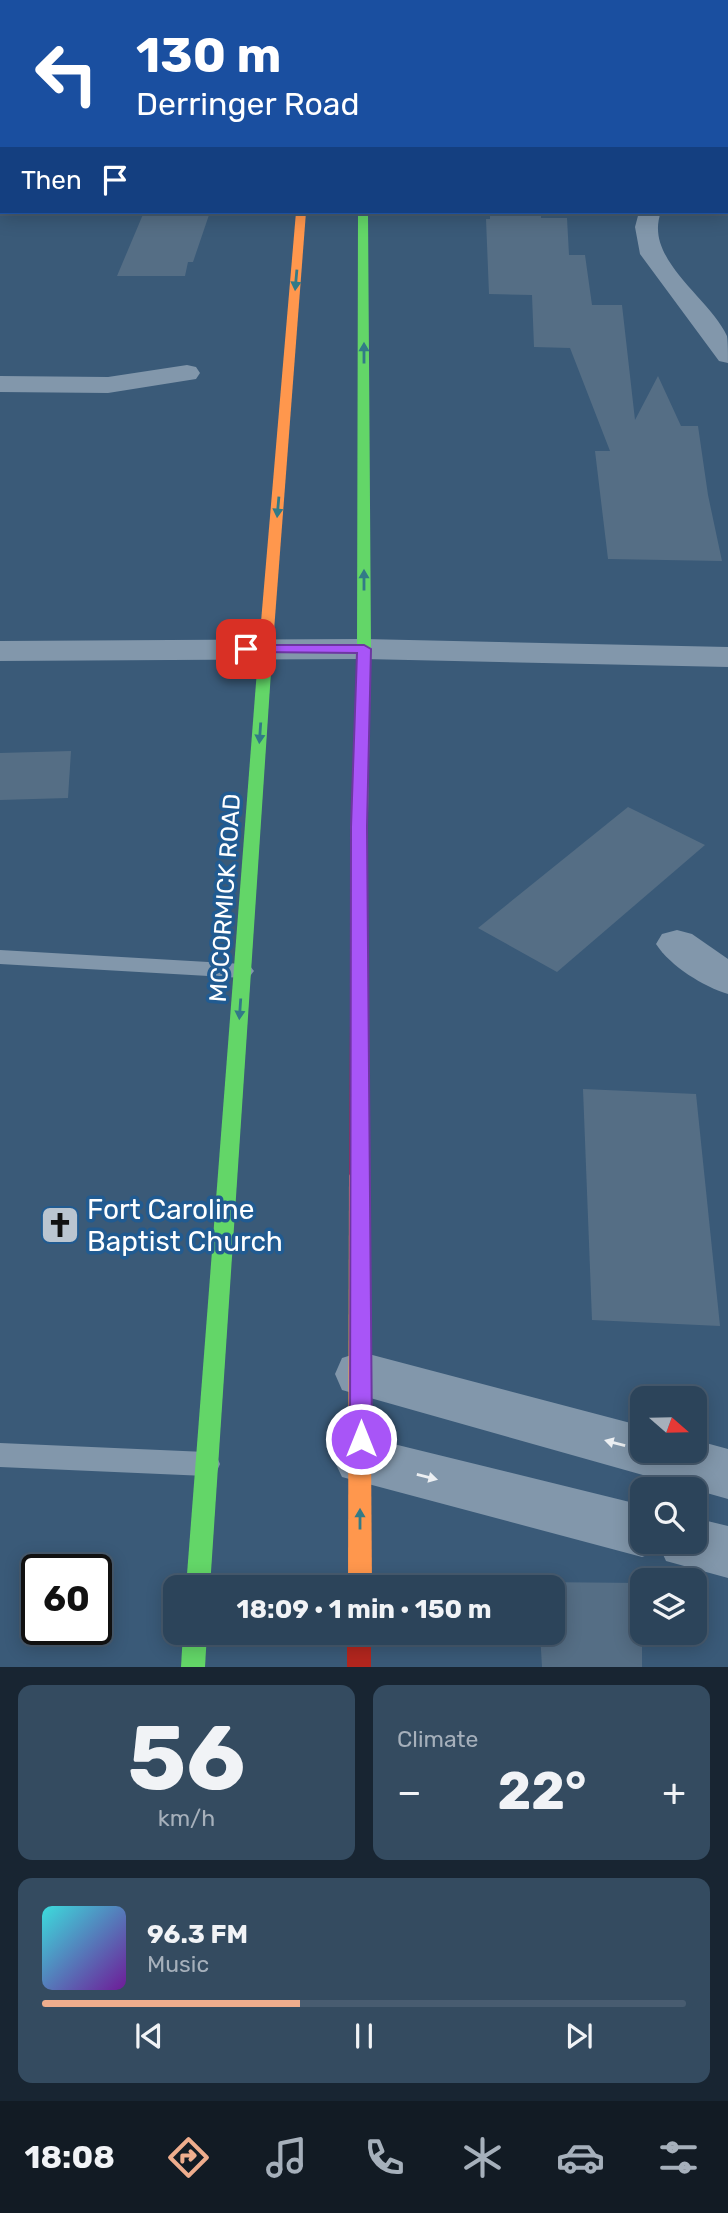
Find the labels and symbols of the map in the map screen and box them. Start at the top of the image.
one-way arrow [290,269,301,291]
one-way arrow [358,342,370,364]
one-way arrow [272,496,283,518]
one-way arrow [358,569,370,591]
pin [216,619,276,679]
one-way arrow [254,723,265,745]
street label: MCCORMICK ROAD [204,793,246,1003]
one-way arrow [234,998,245,1020]
place label: Fort Caroline Baptist Church [87,1193,283,1258]
church icon: Fort Caroline Baptist Church [39,1204,81,1246]
north arrow [630,1386,707,1463]
position arrow [324,1402,398,1476]
one-way arrow [604,1438,625,1448]
one-way arrow [416,1472,438,1483]
one-way arrow [354,1508,366,1530]
speed limit sign: 60 [21,1554,112,1645]

